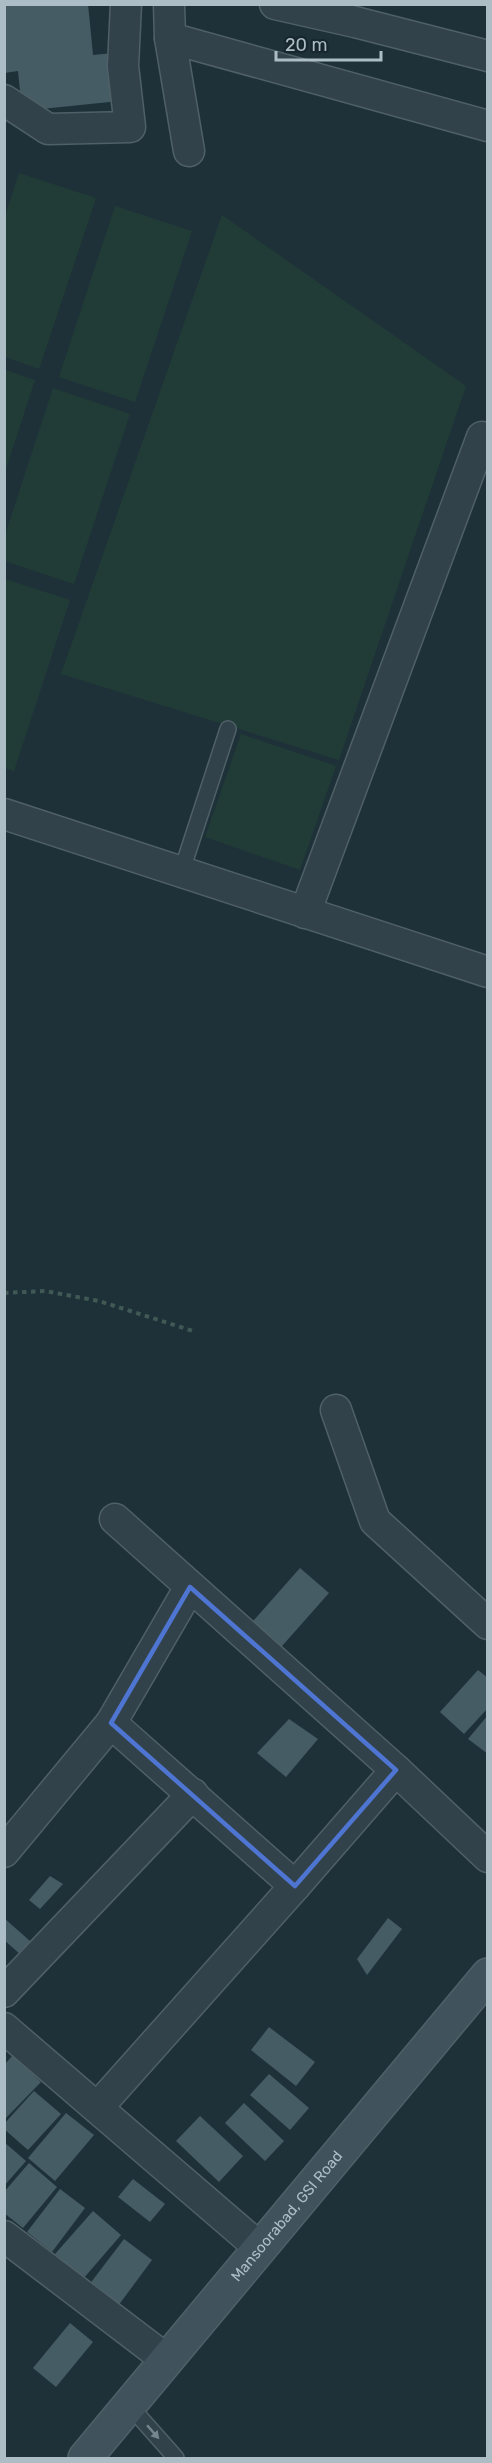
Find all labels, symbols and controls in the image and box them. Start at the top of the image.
scale bar [276,24,381,62]
text: 20 m [285,34,327,56]
street label: Mansoorabad, GSI Road [227,2147,346,2285]
one-way arrow [146,2424,159,2439]

